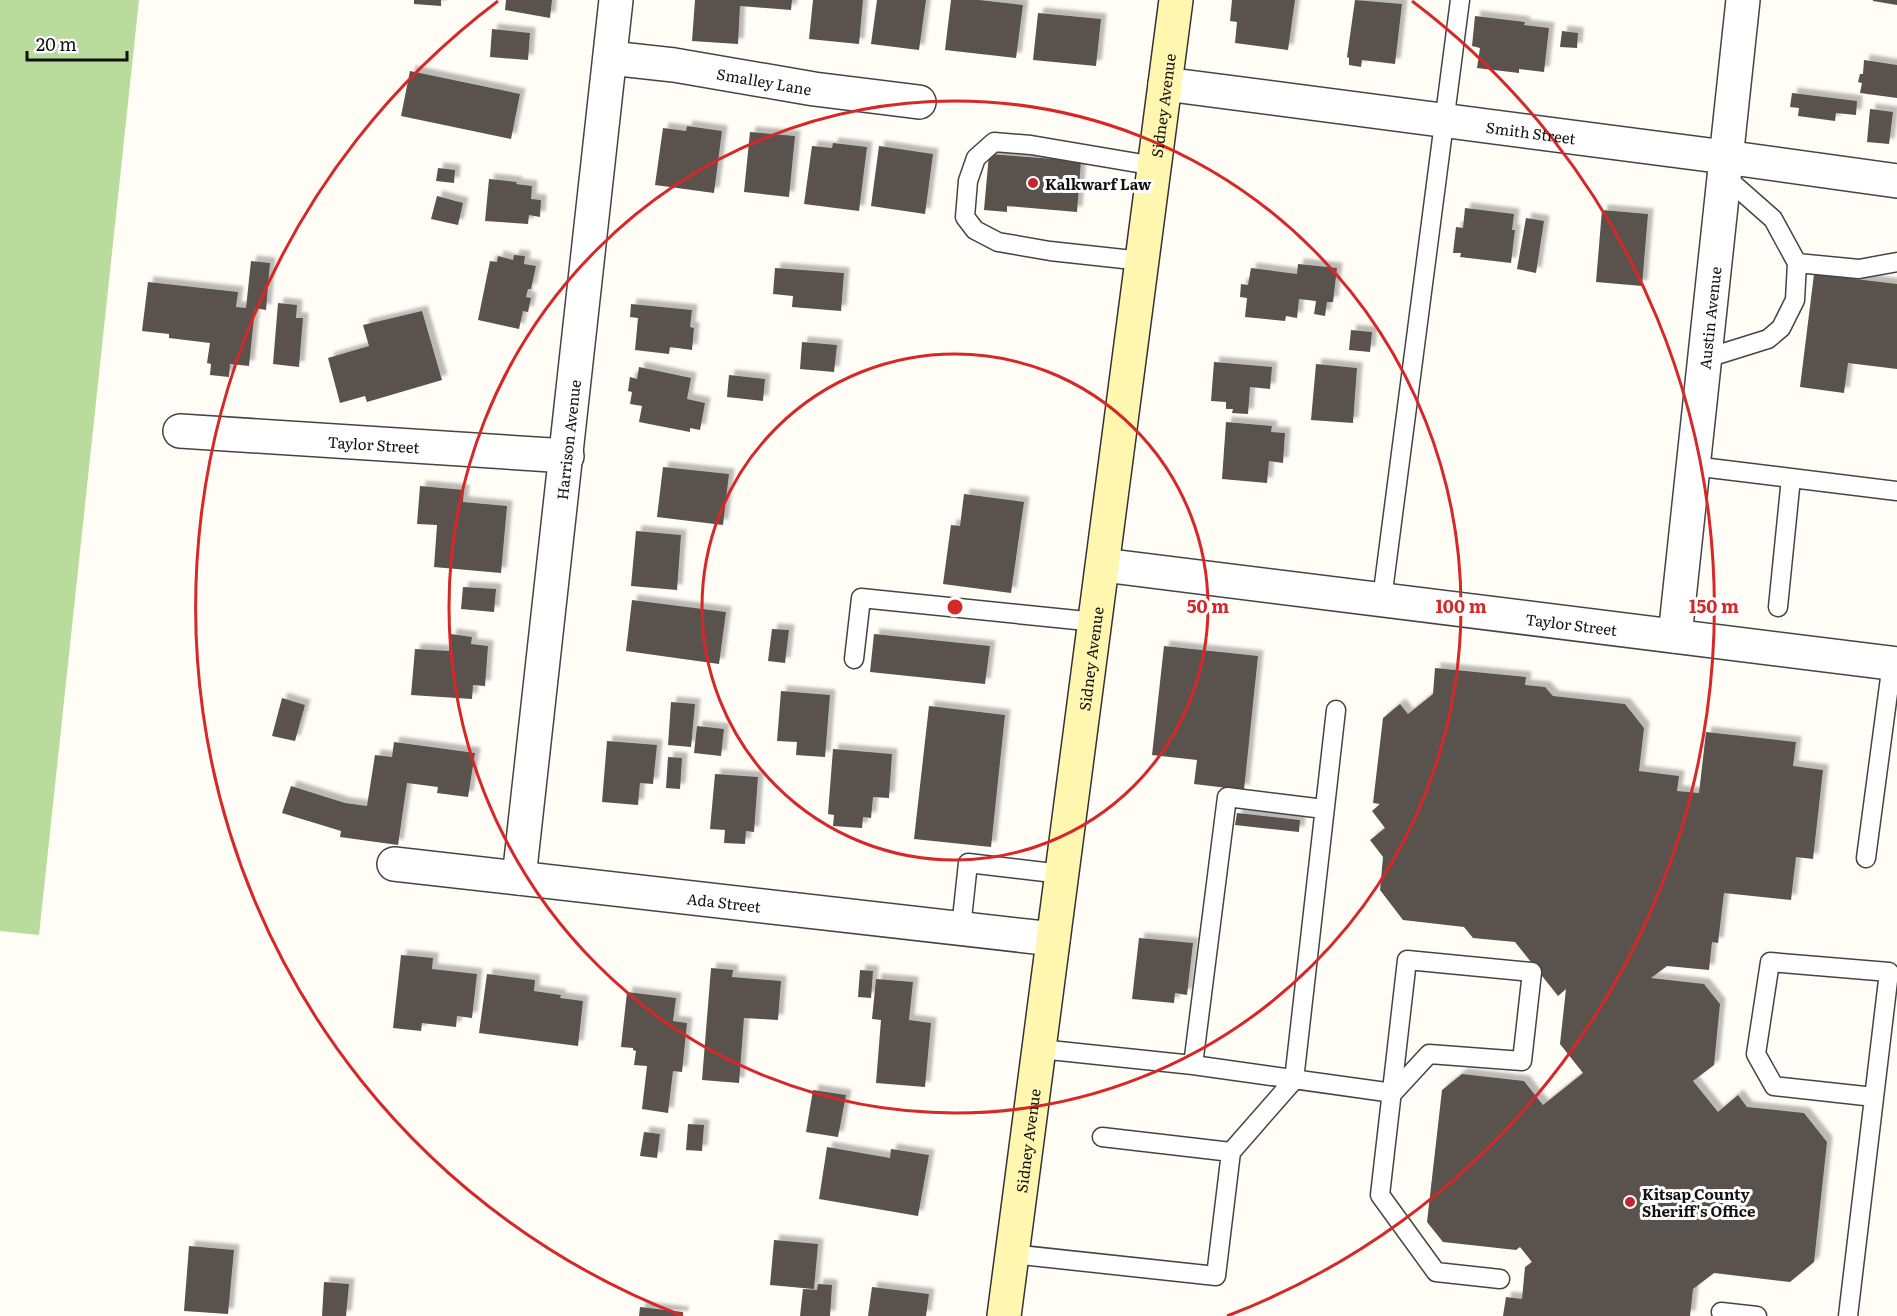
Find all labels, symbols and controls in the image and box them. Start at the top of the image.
scale bar [27,24,128,62]
text: 20 m [36,30,77,57]
street label: Sidney Avenue [1144,52,1180,159]
street label: Smalley Lane [715,61,814,100]
street label: Smith Street [1485,114,1577,149]
place label: Kalkwarf Law [1045,172,1152,195]
marker: Kalkwarf Law [1026,176,1040,190]
street label: Austin Avenue [1692,265,1726,370]
street label: Harrison Avenue [549,378,586,501]
street label: Taylor Street [327,429,420,458]
text: 50 m [1187,592,1229,619]
text: 100 m [1435,592,1487,619]
text: 150 m [1689,592,1739,619]
centre of rings [945,597,965,617]
street label: Sidney Avenue [1072,605,1108,712]
street label: Taylor Street [1524,606,1618,641]
street label: Ada Street [686,886,762,917]
street label: Sidney Avenue [1009,1087,1045,1194]
place label: Kitsap County Sheriff's Office [1642,1182,1756,1222]
marker: Kitsap County Sheriff's Office [1623,1195,1637,1209]

